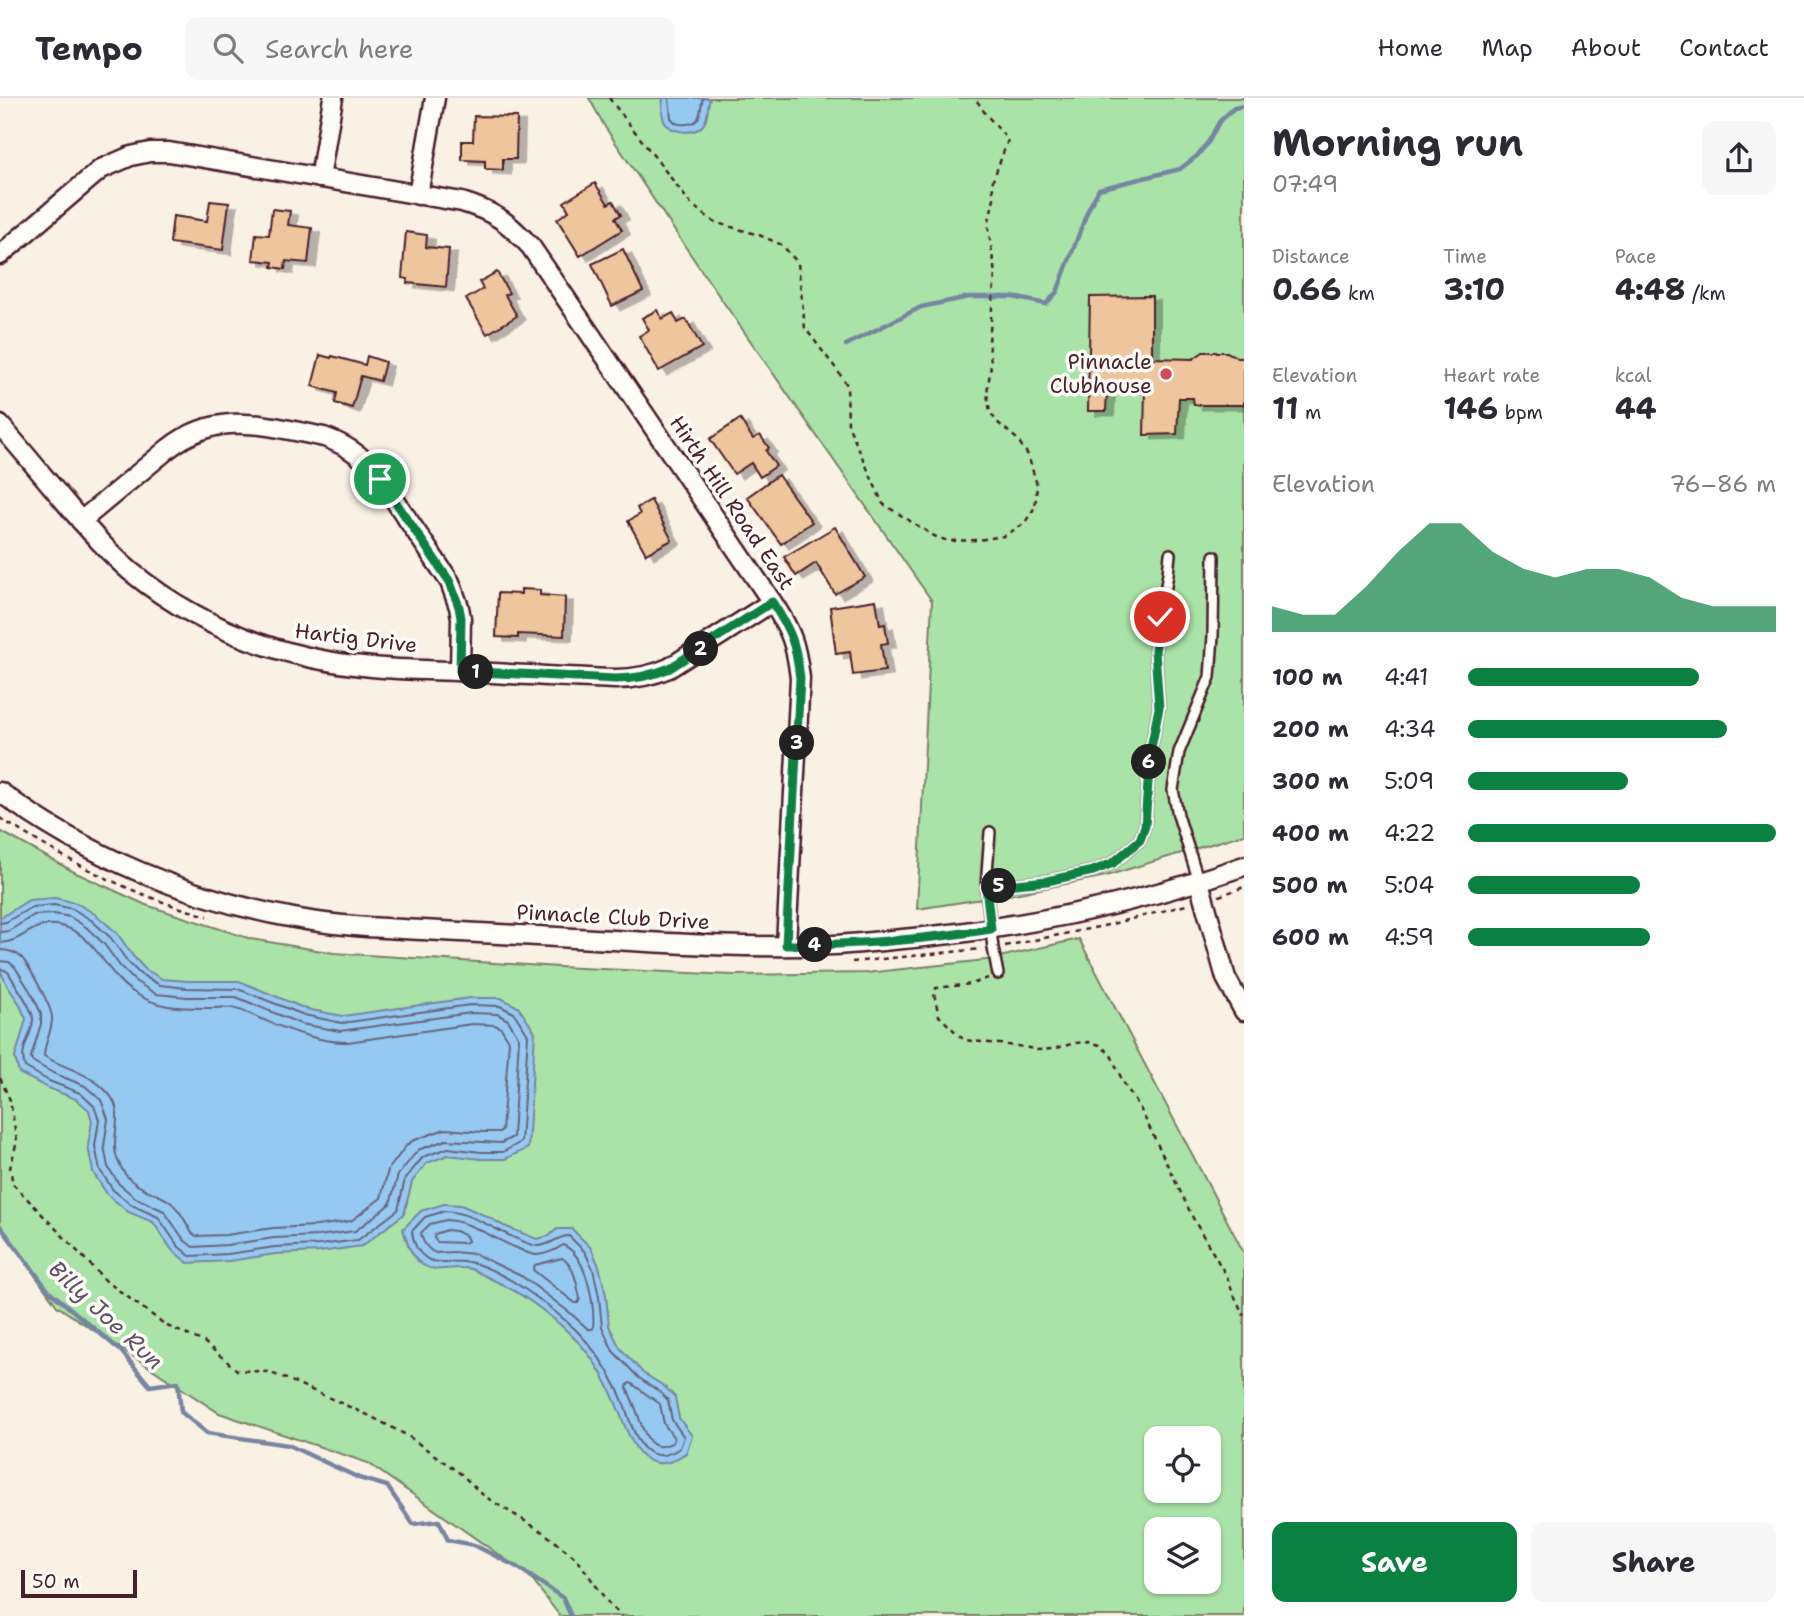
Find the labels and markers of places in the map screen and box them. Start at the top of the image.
place label: Pinnacle Clubhouse [1050,348,1152,400]
marker: Pinnacle Clubhouse [1158,366,1174,382]
pin [350,449,410,509]
pin [1130,587,1190,647]
pin: 2 [684,632,718,666]
pin: 1 [458,654,494,690]
pin: 3 [780,726,814,760]
pin: 6 [1132,744,1166,780]
pin: 5 [982,868,1016,904]
pin: 4 [798,928,832,962]

